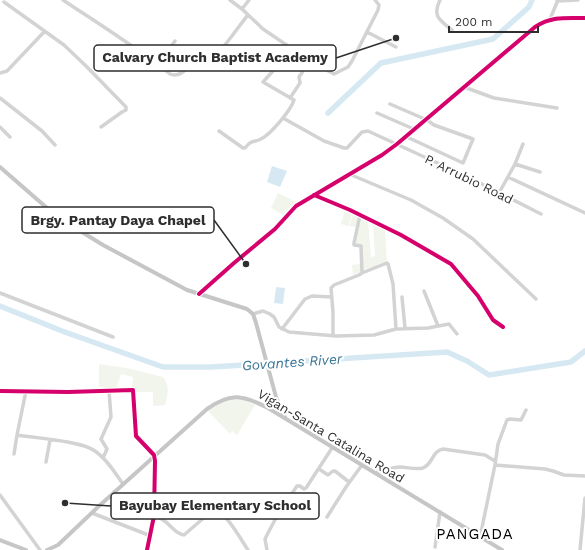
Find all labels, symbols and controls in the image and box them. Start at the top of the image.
scale bar [449,8,538,34]
text: 200 m [455,15,492,29]
callout: Calvary Church Baptist Academy [94,45,336,71]
text: Calvary Church Baptist Academy [102,49,328,65]
street label: P. Arrubio Road [422,151,516,207]
callout: Brgy. Pantay Daya Chapel [22,207,214,233]
text: Brgy. Pantay Daya Chapel [31,212,206,228]
water label: Govantes River [241,350,343,373]
street label: Vigan-Santa Catalina Road [255,386,407,486]
callout: Bayubay Elementary School [111,493,319,519]
text: Bayubay Elementary School [119,497,311,513]
district label: PANGADA [436,525,514,543]

